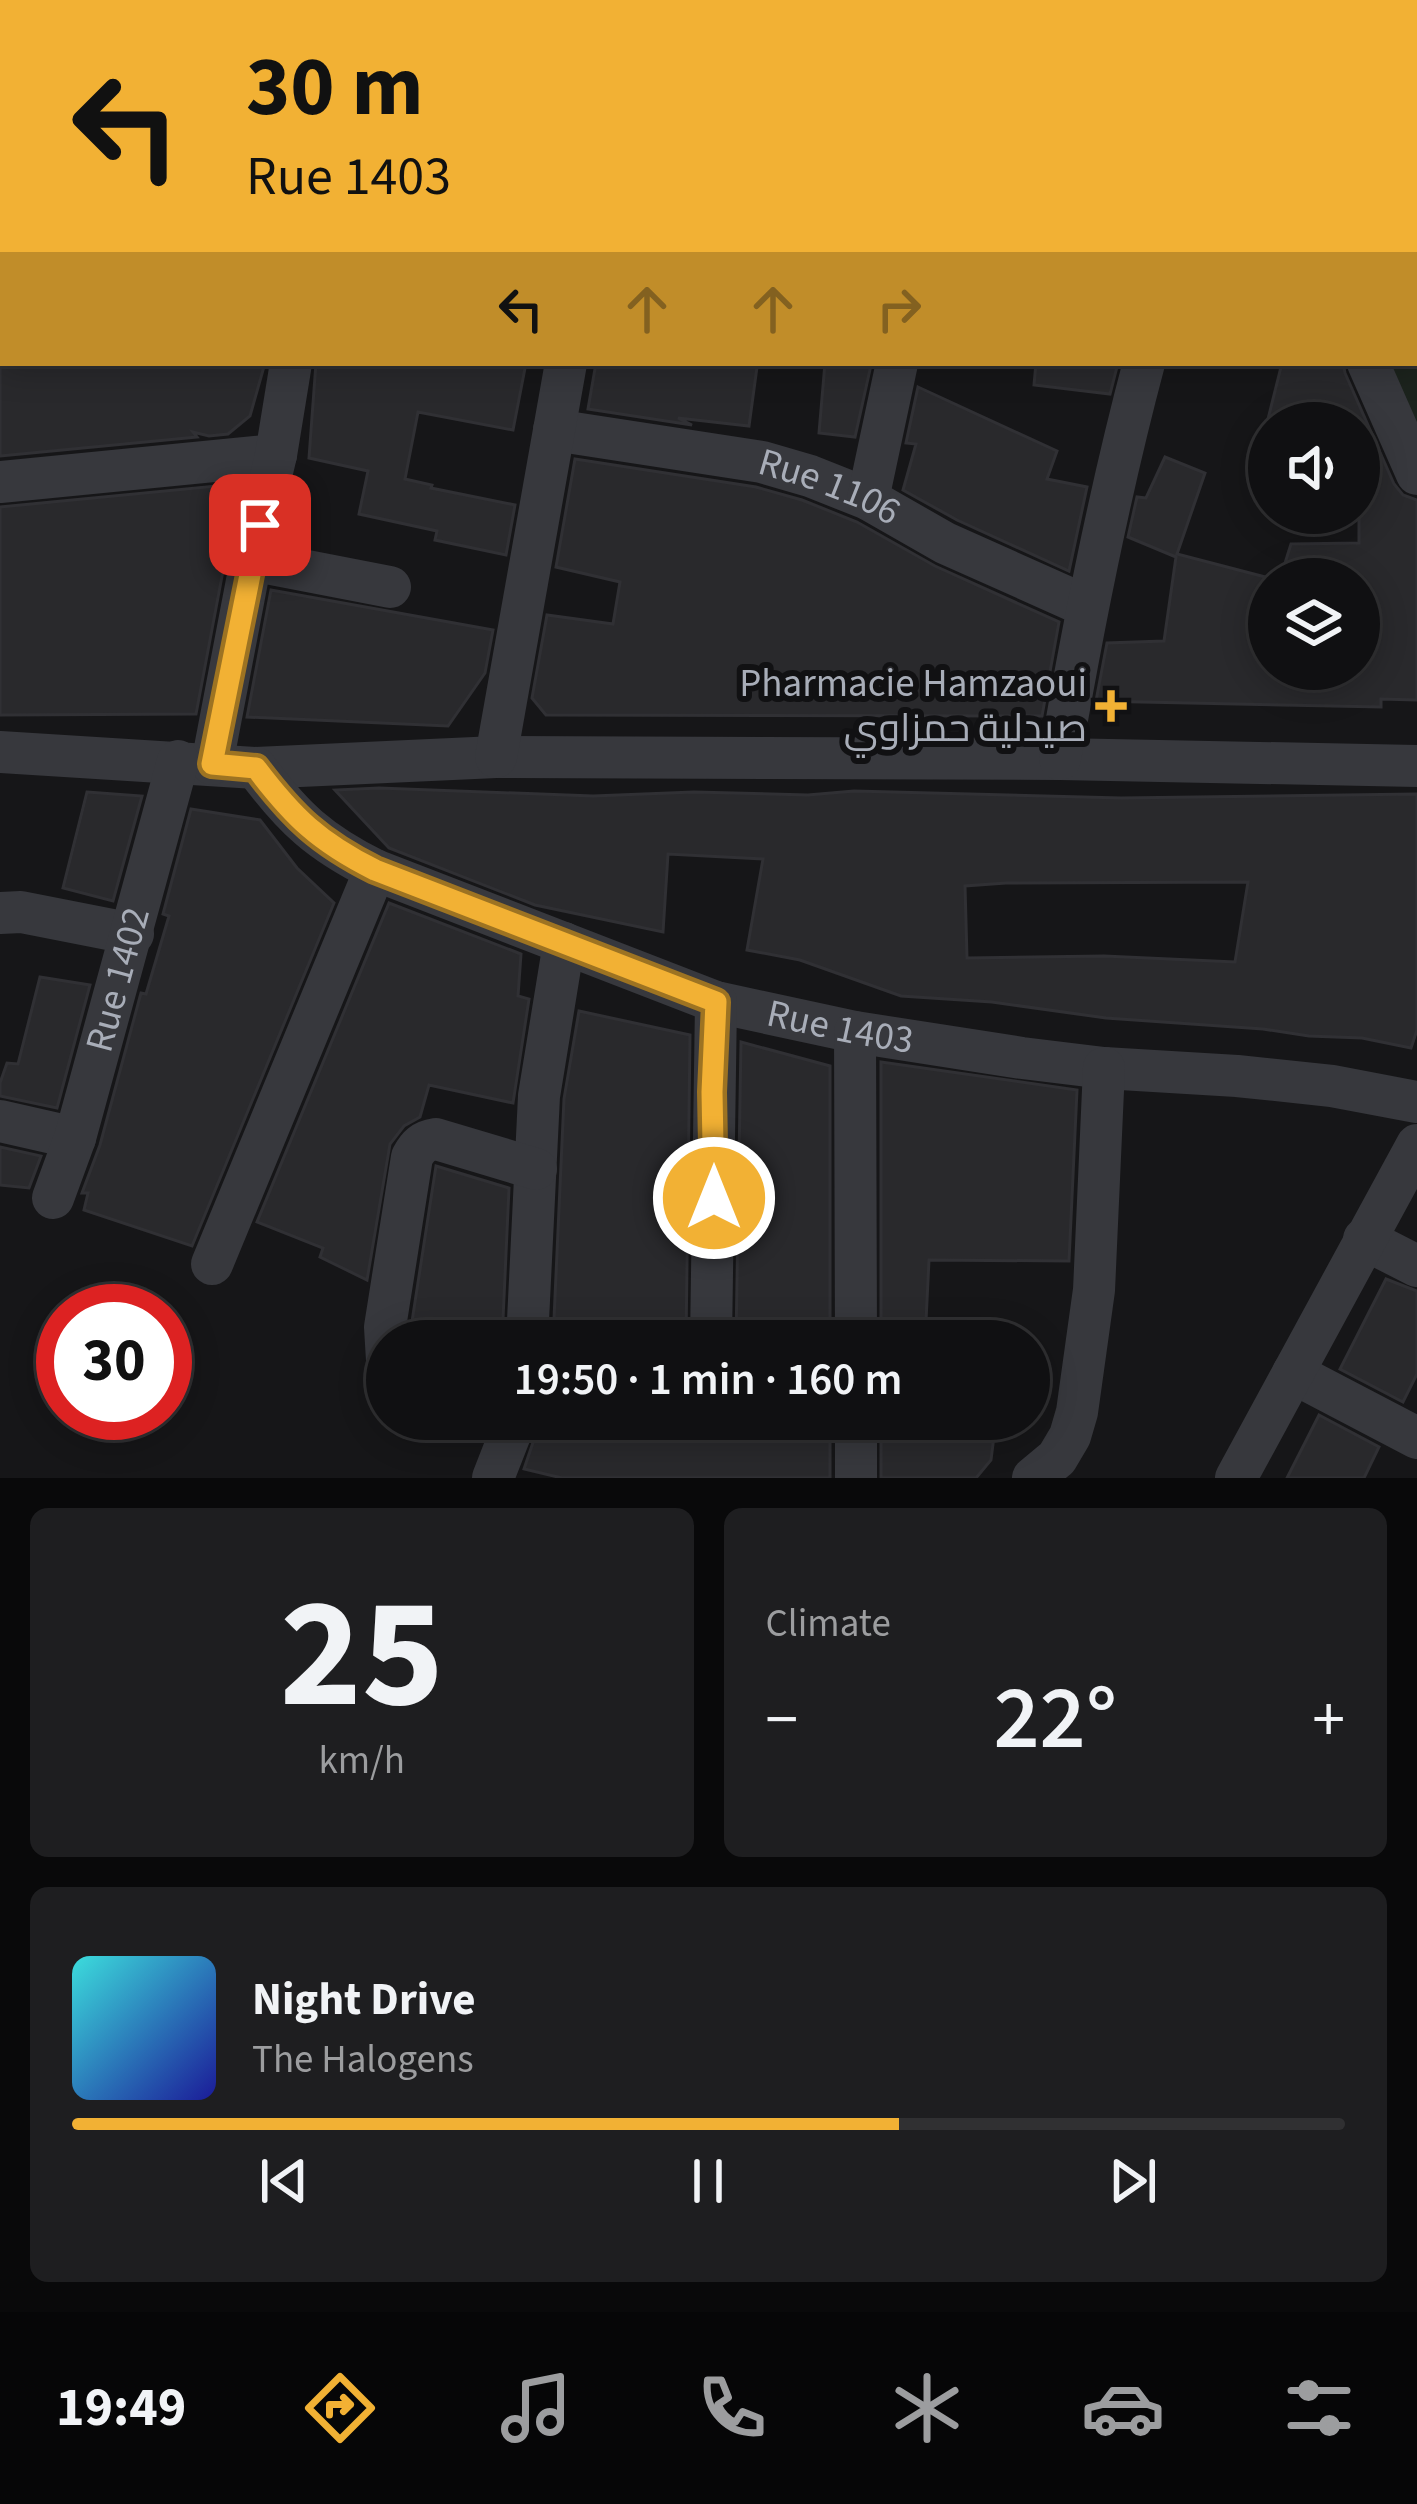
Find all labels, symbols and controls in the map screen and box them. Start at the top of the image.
text: 30 m [246,28,424,148]
icon: left [48,48,204,204]
text: Rue 1403 [246,139,451,216]
icon: left [488,276,554,342]
icon: ahead [614,276,680,342]
icon: ahead [740,276,806,342]
icon: right [866,276,932,342]
map controls [1248,402,1380,690]
button: sound [1248,402,1380,534]
street label: Rue 1106 [752,434,911,540]
pin [209,474,311,576]
icon: arrive [227,492,293,558]
button: layers [1248,558,1380,690]
place label: Pharmacie Hamzaoui صيدلية حمزاوي [739,656,1087,758]
marker: Pharmacie Hamzaoui صيدلية حمزاوي [1098,693,1124,719]
street label: Rue 1402 [72,901,165,1059]
street label: Rue 1403 [762,986,917,1069]
position arrow [651,1135,777,1261]
speed limit sign: 30 [36,1284,192,1440]
text: 19:50 · 1 min · 160 m [514,1348,902,1412]
text: 25 [279,1544,444,1766]
text: Climate [766,1596,891,1652]
text: 22° [993,1655,1117,1783]
text: − [766,1673,798,1767]
text: + [1312,1673,1345,1767]
text: km/h [318,1733,405,1789]
text: Night Drive [252,1968,476,2032]
text: The Halogens [252,2032,474,2088]
icon: previous [251,2148,317,2214]
icon: pause [675,2148,741,2214]
icon: next [1100,2148,1166,2214]
icon: directions [298,2366,382,2450]
icon: music [494,2366,578,2450]
icon: phone [690,2366,774,2450]
icon: climate [885,2366,969,2450]
icon: car [1081,2366,1165,2450]
icon: filters [1277,2366,1361,2450]
text: 19:49 [56,2370,186,2447]

